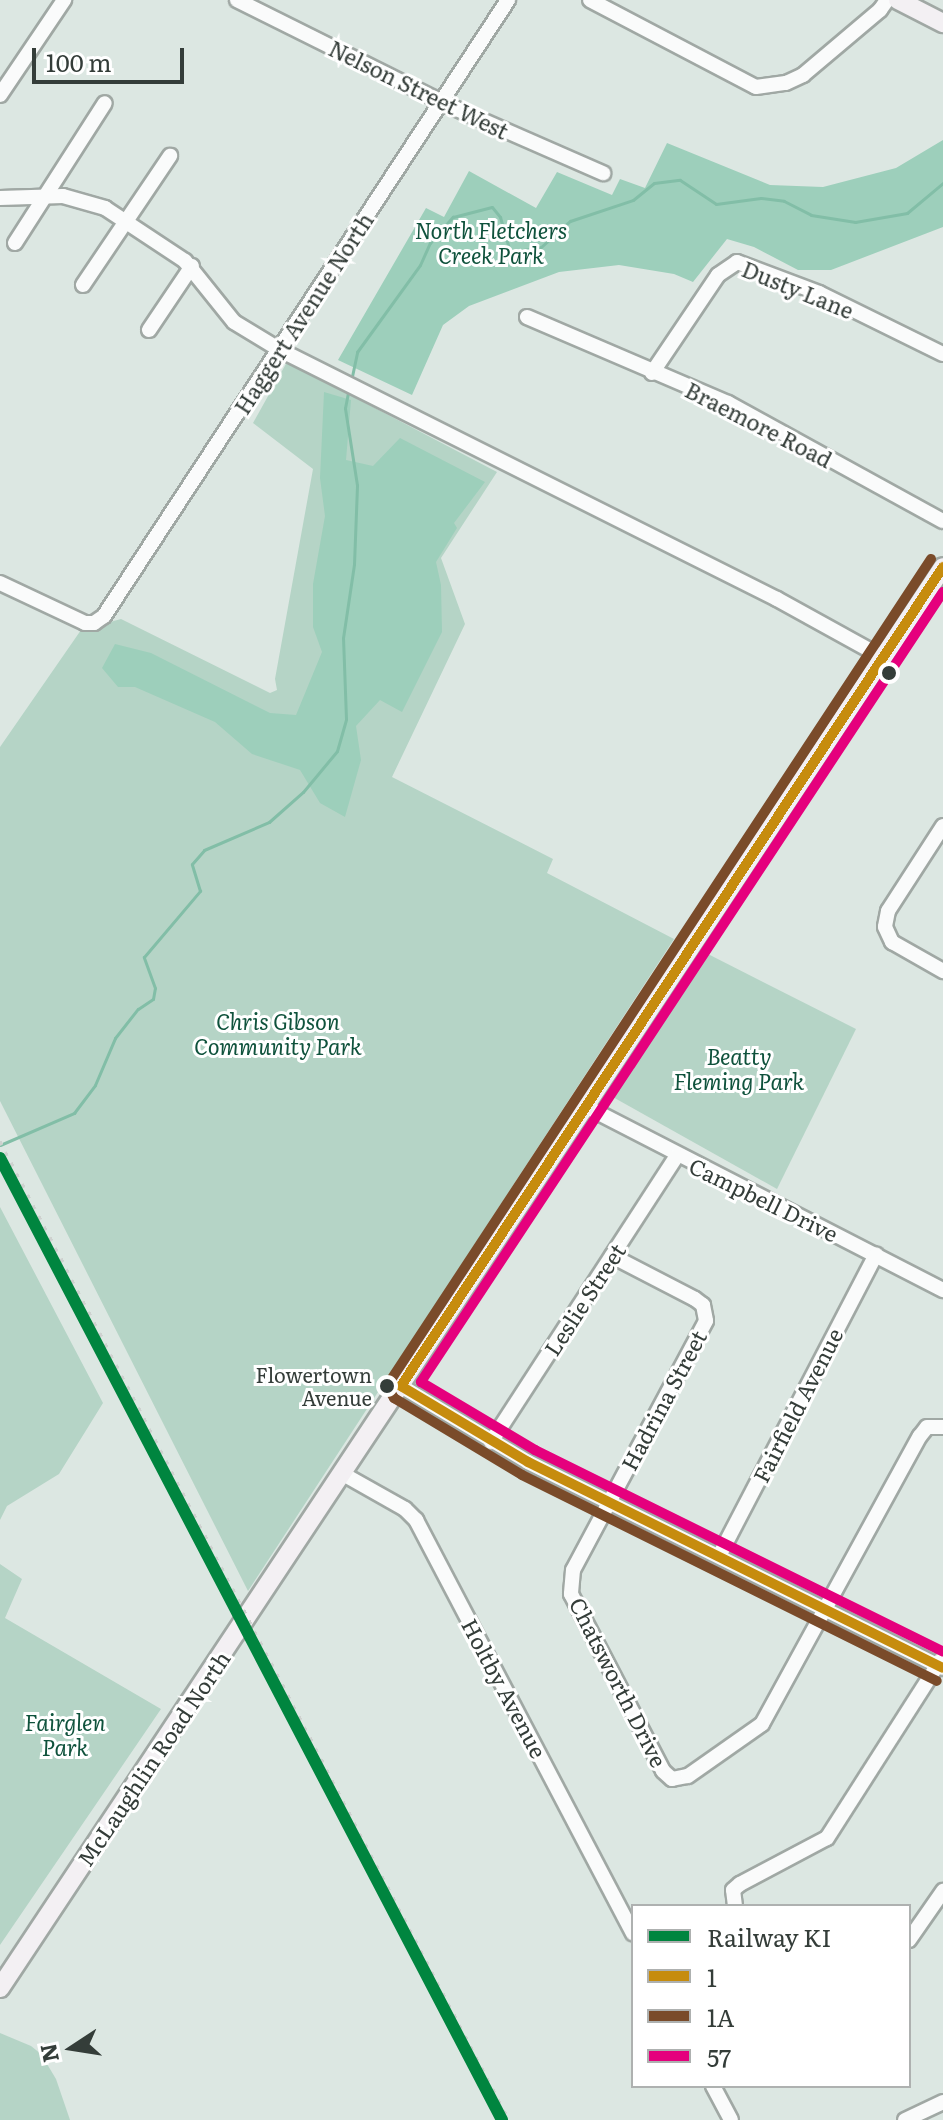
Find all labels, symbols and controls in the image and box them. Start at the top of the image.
scale bar [36,32,188,82]
street label: Nelson Street West [325,34,513,144]
text: 100 m [46,44,112,79]
street label: Haggert Avenue North [228,207,378,419]
park label: North Fletchers Creek Park [415,216,567,268]
street label: Dusty Lane [738,255,858,323]
street label: Braemore Road [681,376,837,472]
unlabelled marker [881,665,897,681]
park label: Chris Gibson Community Park [194,1007,362,1058]
park label: Beatty Fleming Park [674,1042,804,1094]
street label: Campbell Drive [685,1152,843,1246]
street label: Leslie Street [538,1238,630,1360]
street label: Fairfield Avenue [747,1323,847,1487]
street label: Hadrina Street [615,1325,711,1475]
place label: Flowertown Avenue [256,1362,372,1409]
marker: Flowertown Avenue [379,1378,395,1394]
street label: Chatsworth Drive [565,1593,673,1771]
street label: Holtby Avenue [457,1614,553,1762]
street label: McLaughlin Road North [71,1645,235,1871]
park label: Fairglen Park [24,1708,106,1760]
legend [631,1904,911,2088]
text: Railway KI [707,1919,831,1954]
text: 1 [707,1959,717,1994]
text: 1A [707,1999,734,2034]
north arrow [32,2008,112,2088]
text: 57 [707,2039,731,2074]
text: N [30,2041,66,2066]

